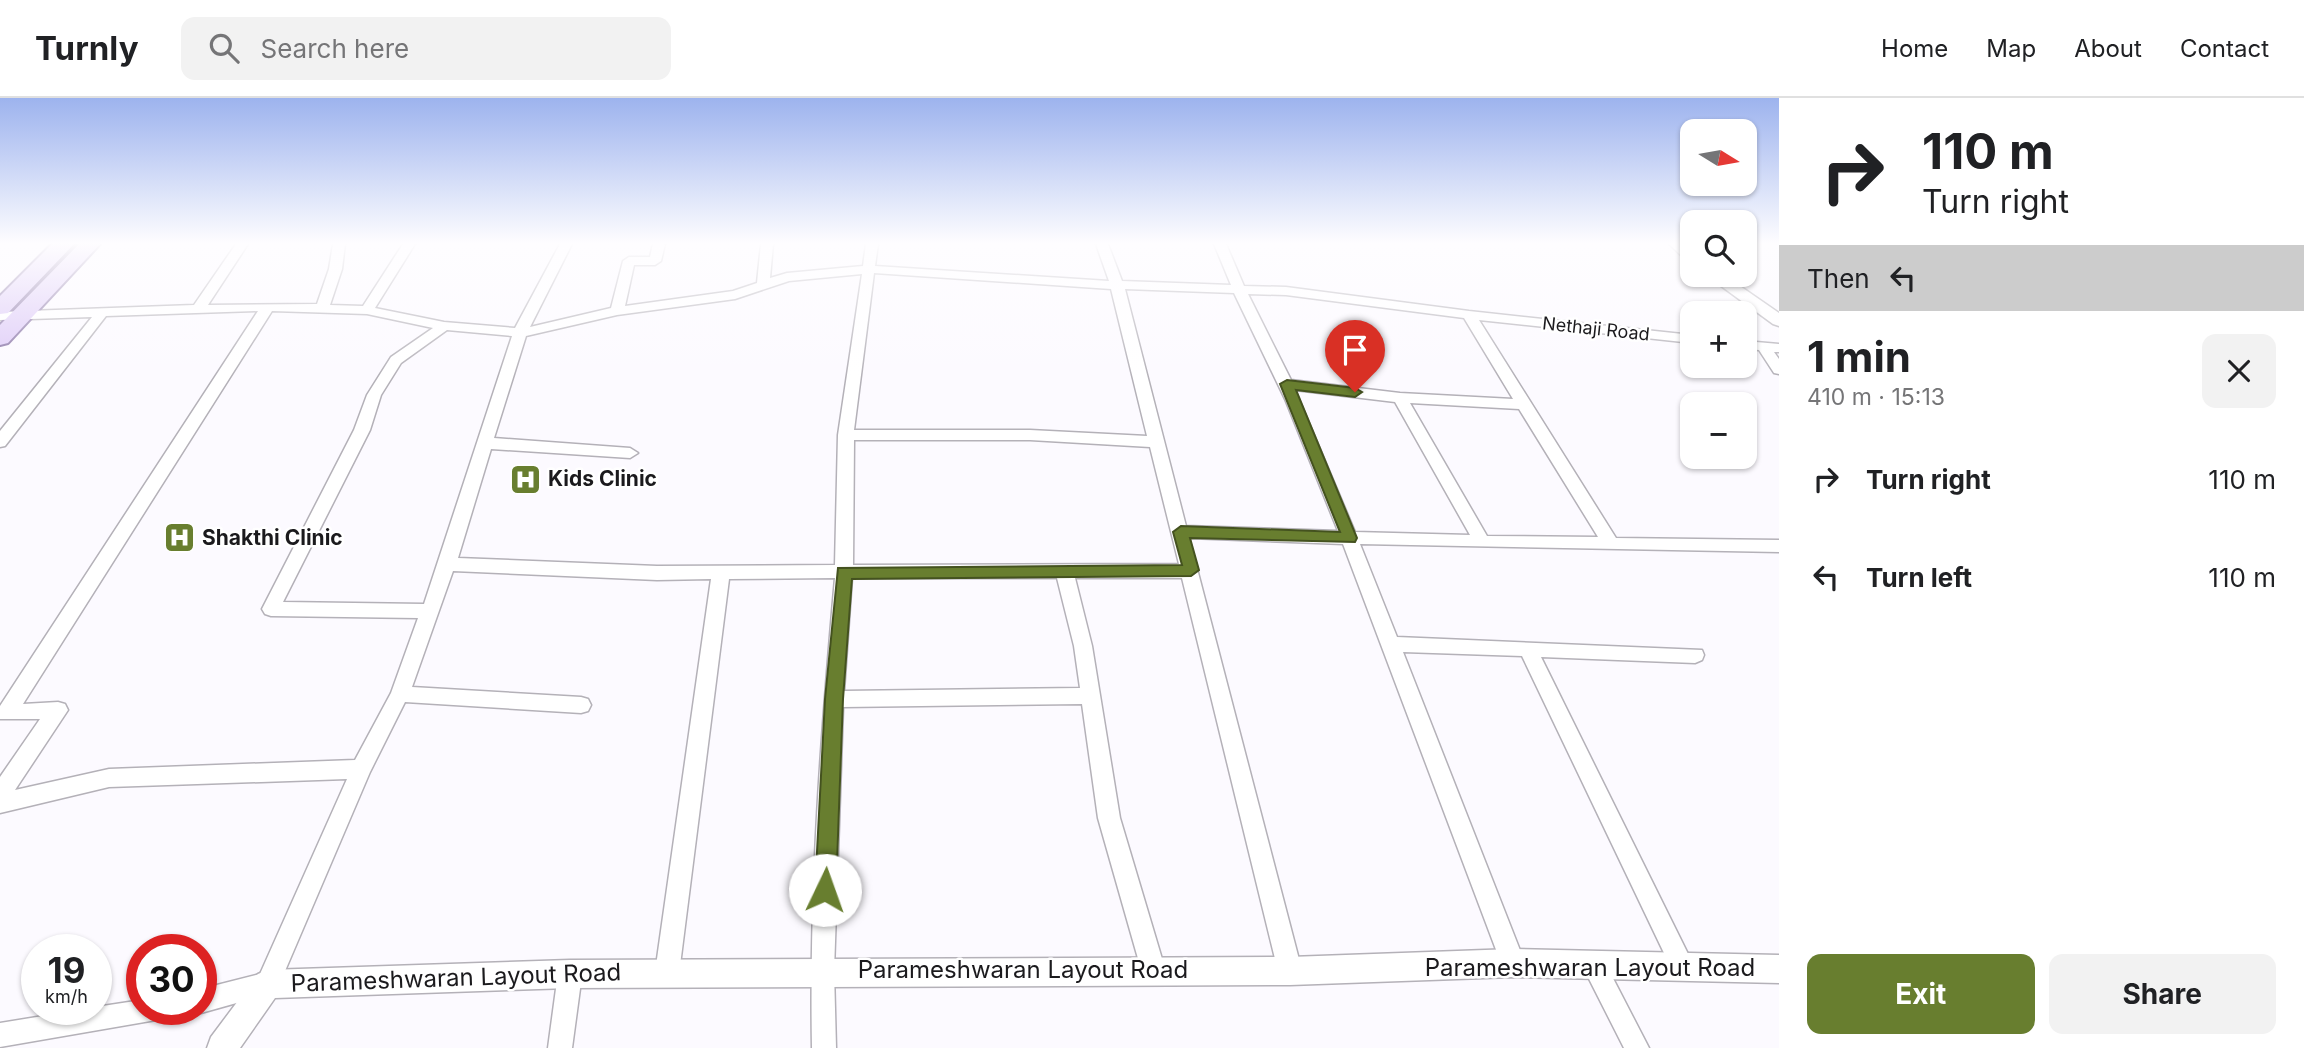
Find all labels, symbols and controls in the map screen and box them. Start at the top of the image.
search box [181,17,671,80]
text: Turnly [35,28,139,68]
icon: search [205,29,243,67]
text: Search here [261,33,409,64]
text: Home [1881,34,1948,63]
text: Map [1986,34,2036,63]
text: About [2074,34,2142,63]
text: Contact [2180,34,2269,63]
north arrow [1680,119,1757,196]
map controls [1680,119,1757,469]
text: 110 m [1922,122,2054,181]
icon: right [1807,126,1898,217]
text: Turn right [1922,182,2069,221]
button: search [1680,210,1757,287]
icon: left [1884,259,1922,297]
text: Then [1807,263,1870,294]
button: + [1680,301,1757,378]
street label: Nethaji Road [1541,312,1651,345]
pin [1325,320,1385,392]
icon: arrive [1336,331,1374,369]
text: 1 min [1807,331,1911,382]
button: close [2202,334,2276,408]
text: 410 m · 15:13 [1807,383,1945,411]
button: − [1680,392,1757,469]
icon: right [1807,460,1845,498]
hospital icon: Kids Clinic [508,462,542,496]
text: Turn right [1866,464,1991,495]
text: 110 m [2208,464,2276,495]
place label: Kids Clinic [548,466,657,491]
hospital icon: Shakthi Clinic [162,521,196,555]
place label: Shakthi Clinic [202,525,343,550]
icon: left [1807,558,1845,596]
text: Turn left [1866,562,1972,593]
text: 110 m [2208,562,2276,593]
position arrow [788,853,862,927]
speed limit sign: 30 [126,934,217,1025]
text: 19 [48,949,85,991]
street label: Parameshwaran Layout Road [1425,953,1755,982]
button: Exit [1807,954,2035,1034]
button: Share [2049,954,2276,1034]
street label: Parameshwaran Layout Road [858,955,1188,984]
street label: Parameshwaran Layout Road [290,957,622,998]
text: km/h [45,986,88,1007]

